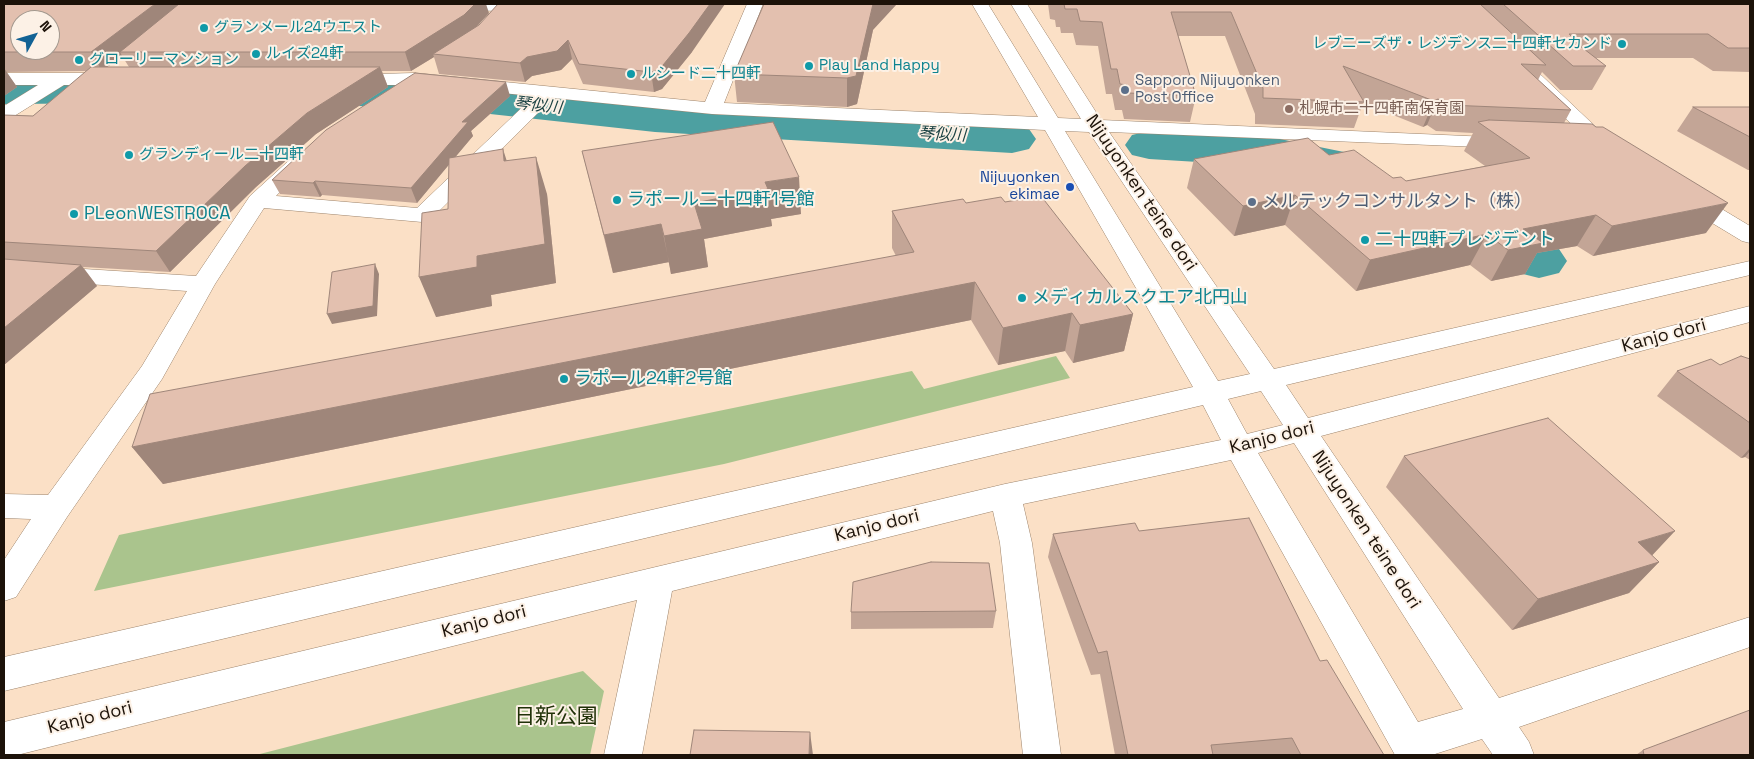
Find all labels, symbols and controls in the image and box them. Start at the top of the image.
north arrow [10,10,60,60]
text: N [36,17,56,35]
place label: グランメール24ウエスト [214,19,382,37]
marker: グランメール24ウエスト [198,22,210,34]
place label: レブニーズザ・レジデンス二十四軒セカンド [1312,35,1612,53]
marker: レブニーズザ・レジデンス二十四軒セカンド [1616,38,1628,50]
place label: ルイズ24軒 [266,45,344,63]
marker: ルイズ24軒 [250,48,262,60]
place label: グローリーマンション [89,51,239,69]
marker: グローリーマンション [73,54,85,66]
place label: Play Land Happy [819,57,940,75]
marker: Play Land Happy [803,60,815,72]
place label: ルシード二十四軒 [641,65,761,83]
marker: ルシード二十四軒 [625,68,637,80]
place label: Sapporo Nijuyonken Post Office [1135,72,1280,107]
marker: Sapporo Nijuyonken Post Office [1119,84,1131,96]
water label: 琴似川 [513,94,563,118]
place label: 札幌市二十四軒南保育園 [1299,100,1464,118]
marker: 札幌市二十四軒南保育園 [1283,103,1295,115]
street label: Nijuyonken teine dori [1081,111,1201,275]
water label: 琴似川 [918,124,966,146]
place label: グランディール二十四軒 [139,146,304,164]
marker: グランディール二十四軒 [123,149,135,161]
place label: Nijuyonken ekimae [980,169,1060,204]
marker: Nijuyonken ekimae [1064,181,1076,193]
place label: ラポール二十四軒1号館 [627,189,815,211]
place label: メルテックコンサルタント（株） [1262,191,1532,213]
marker: ラポール二十四軒1号館 [611,194,623,206]
marker: メルテックコンサルタント（株） [1246,196,1258,208]
place label: PLeonWESTROCA [84,203,231,225]
marker: PLeonWESTROCA [68,208,80,220]
place label: 二十四軒プレジデント [1375,229,1555,251]
marker: 二十四軒プレジデント [1359,234,1371,246]
place label: メディカルスクエア北円山 [1032,287,1248,309]
marker: メディカルスクエア北円山 [1016,292,1028,304]
street label: Kanjo dori [1619,314,1709,358]
place label: ラポール24軒2号館 [574,368,732,390]
marker: ラポール24軒2号館 [558,373,570,385]
street label: Kanjo dori [1227,417,1317,459]
street label: Nijuyonken teine dori [1307,447,1425,613]
street label: Kanjo dori [832,505,922,547]
street label: Kanjo dori [439,601,529,643]
street label: Kanjo dori [45,697,135,739]
park label: 日新公園 [514,704,598,730]

